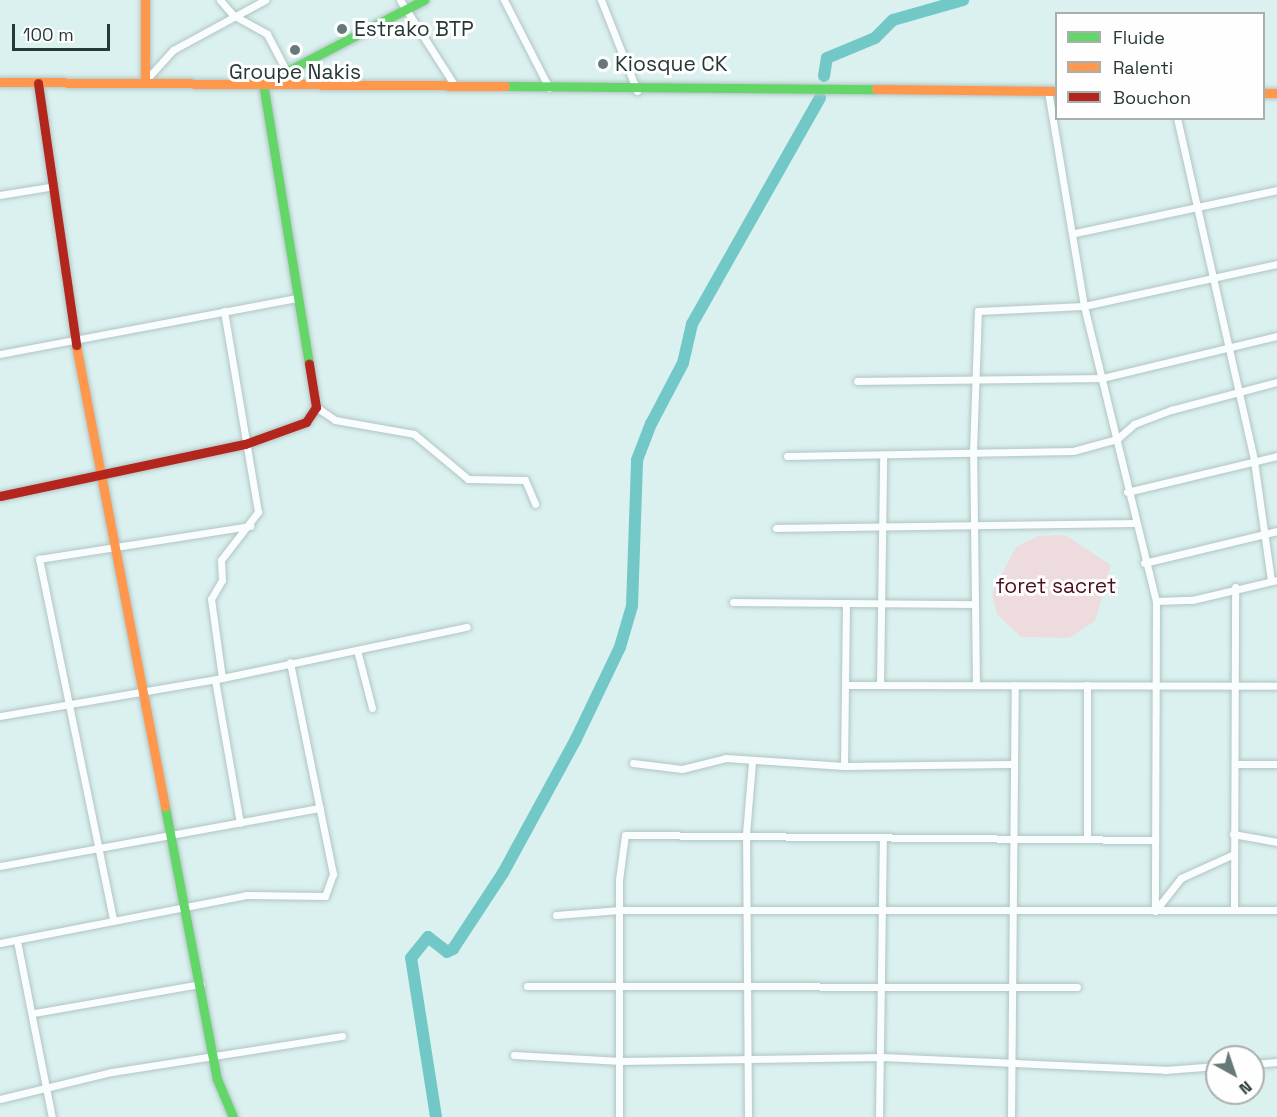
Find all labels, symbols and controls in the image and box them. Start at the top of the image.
scale bar [15,12,112,50]
legend [1055,12,1265,120]
place label: Estrako BTP [354,16,474,42]
marker: Estrako BTP [335,22,349,36]
text: 100 m [23,23,74,46]
text: Fluide [1113,26,1165,49]
marker: Groupe Nakis [288,43,302,57]
place label: Kiosque CK [615,51,727,77]
text: Ralenti [1113,56,1173,79]
marker: Kiosque CK [596,57,610,71]
place label: Groupe Nakis [229,59,361,85]
text: Bouchon [1113,86,1191,109]
park label: foret sacret [996,573,1116,599]
north arrow [1205,1045,1265,1105]
text: N [1235,1076,1256,1099]

